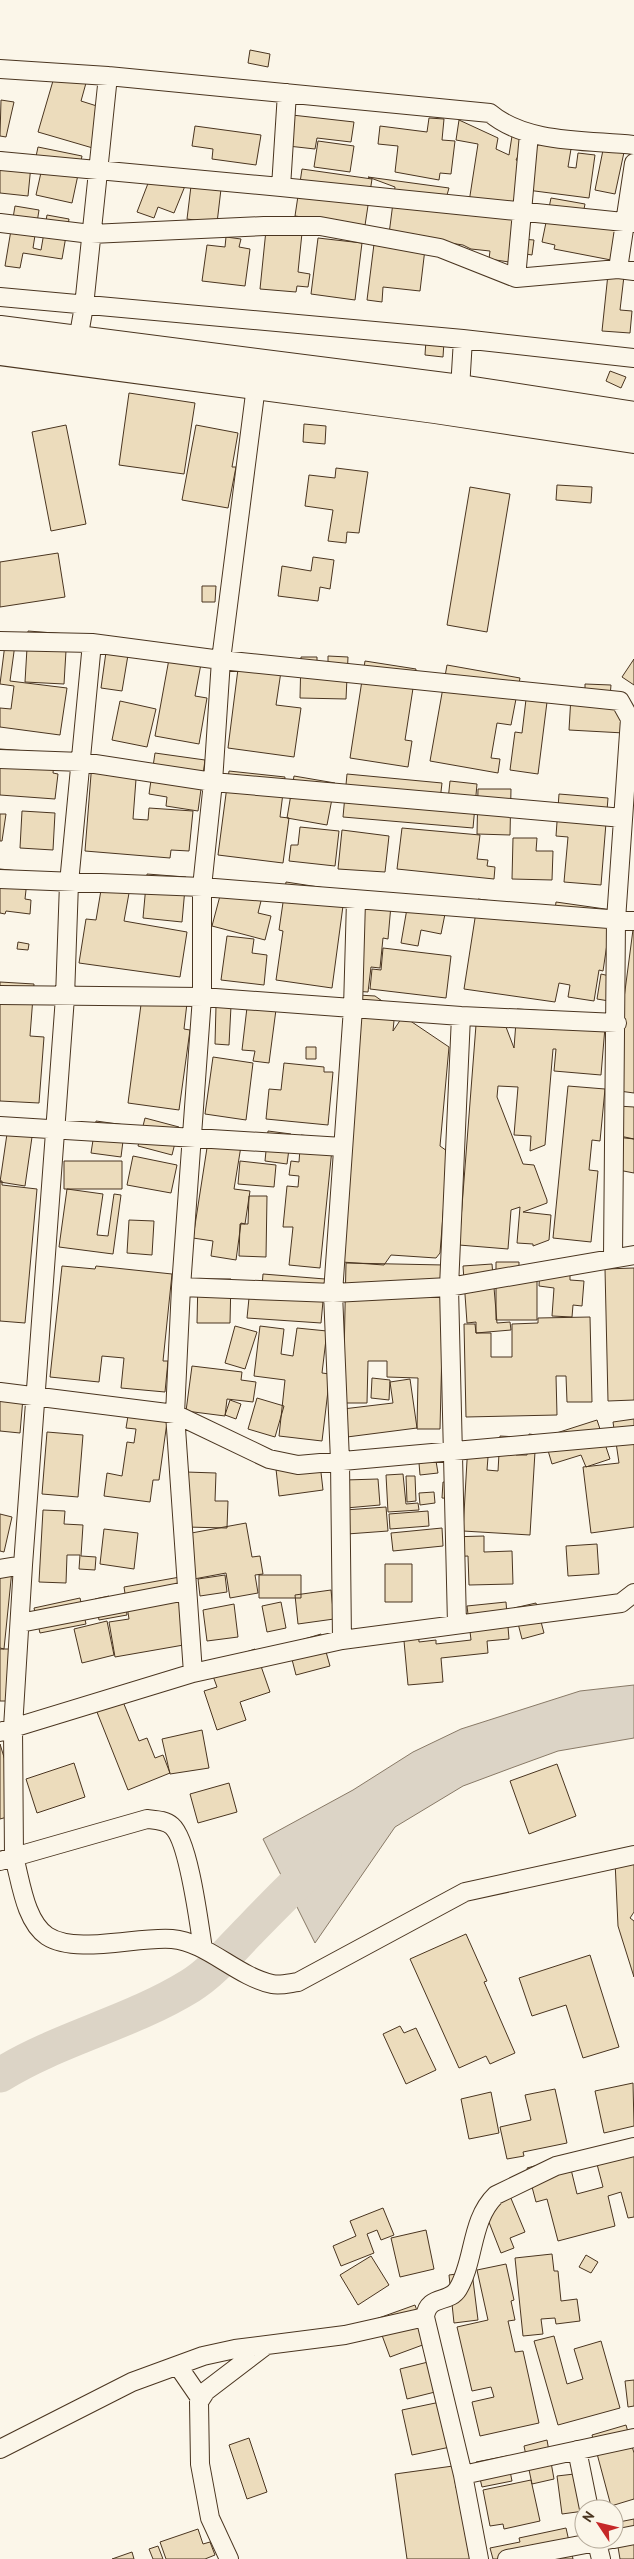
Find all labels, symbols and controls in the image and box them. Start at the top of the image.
north arrow [574,2499,624,2549]
text: N [578,2508,598,2525]

